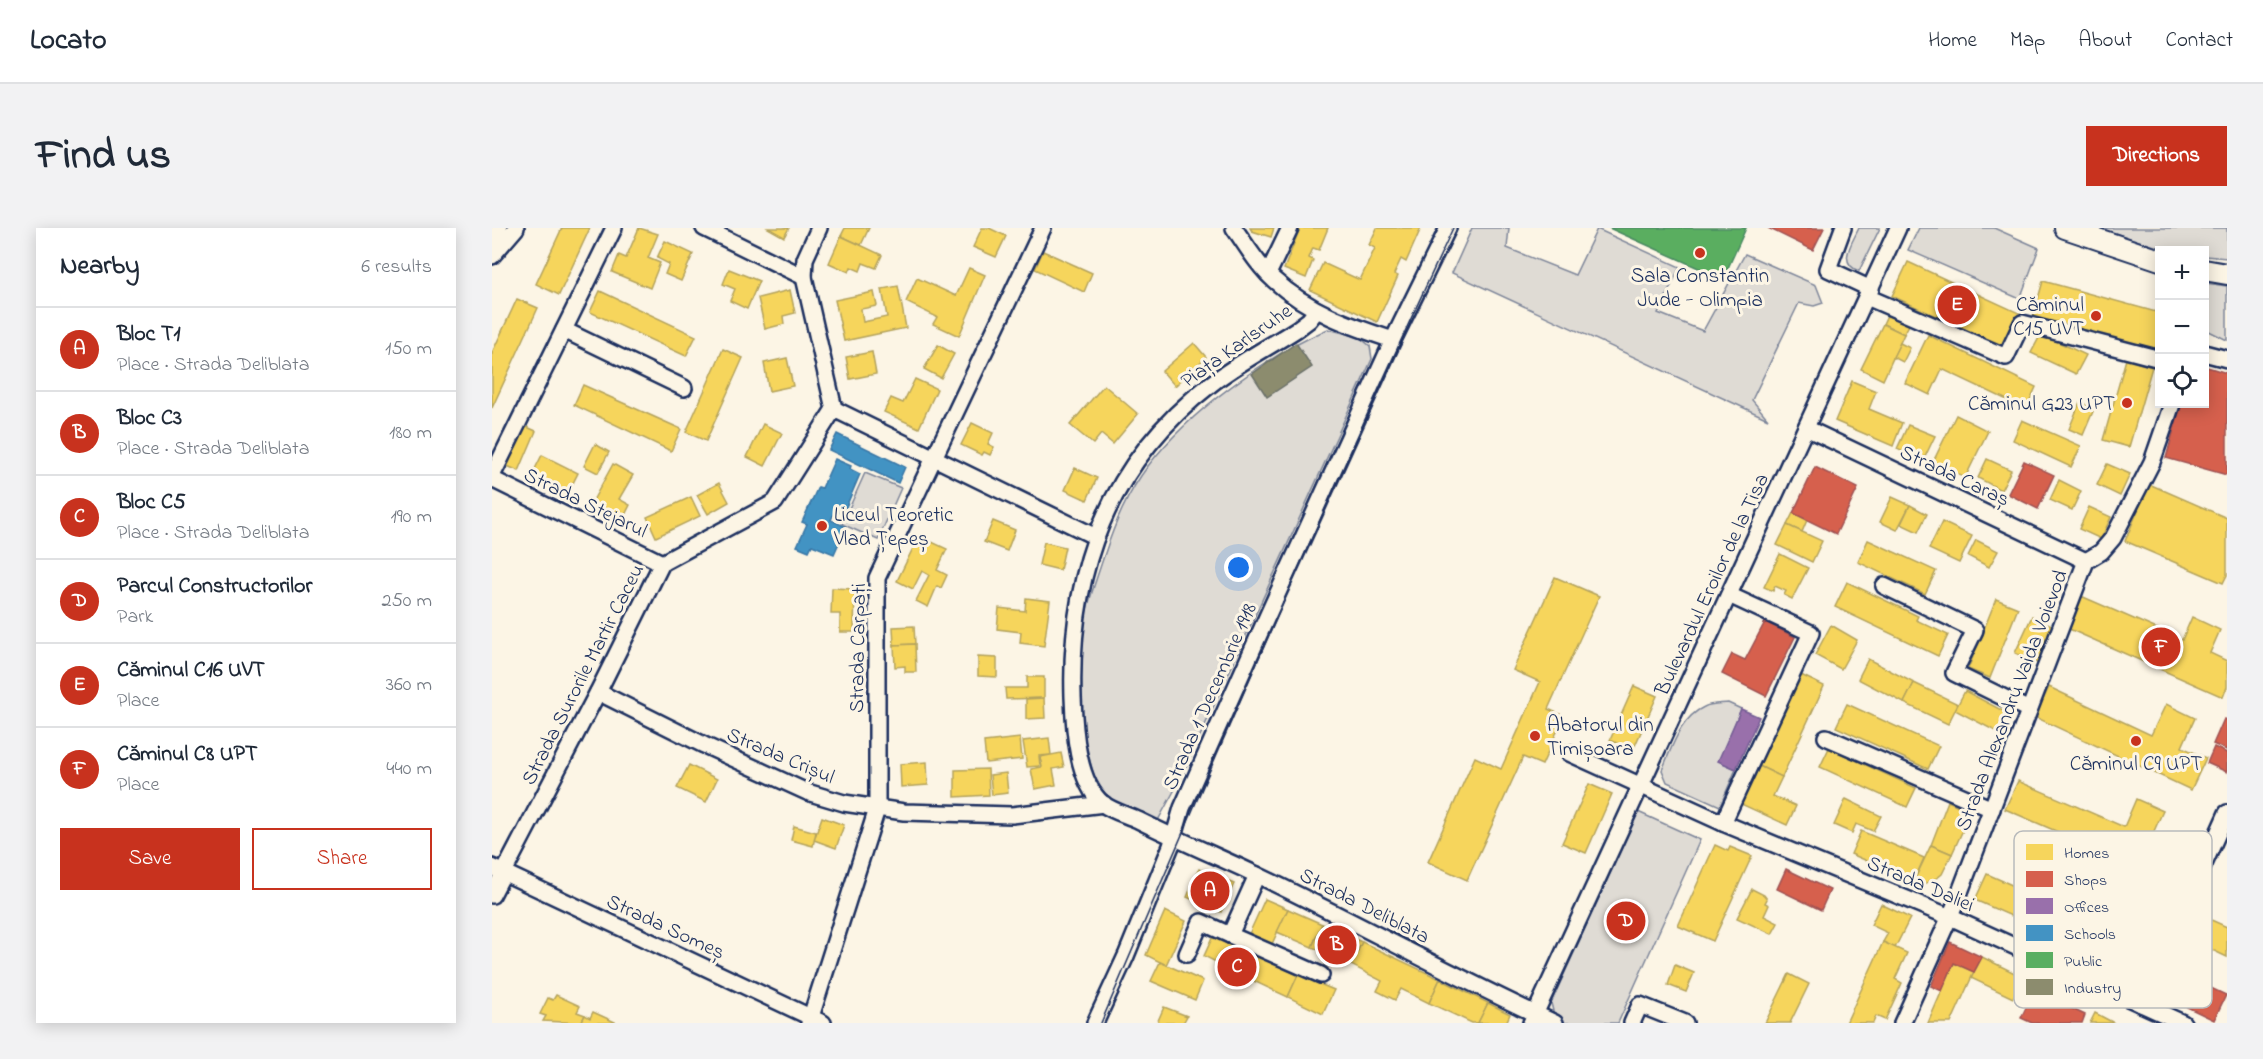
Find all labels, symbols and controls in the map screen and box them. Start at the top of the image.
text: Locato [30,21,106,62]
text: Home [1928,26,1977,56]
text: Map [2010,26,2045,56]
text: About [2078,26,2132,56]
text: Contact [2165,26,2233,56]
text: Find us [36,126,171,187]
button: Directions [2086,126,2227,186]
marker: Sala Constantin Jude - Olimpia [1693,246,1707,260]
map controls [2155,246,2209,408]
button: + [2155,246,2209,300]
text: Nearby [60,248,139,286]
text: 6 results [361,253,432,282]
place label: Sala Constantin Jude - Olimpia [1631,262,1769,316]
pin: E [1938,282,1976,328]
place label: Căminul C15 UVT [2013,291,2084,345]
street label: Piața Karlsruhe [1175,297,1299,396]
button: − [2155,300,2209,354]
marker: Căminul C15 UVT [2089,309,2103,323]
text: Bloc T1 [117,319,181,351]
text: A [73,335,86,364]
text: 150 m [385,335,432,364]
text: Place · Strada Deliblata [117,351,309,380]
button: locate [2155,354,2209,408]
place label: Căminul G23 UPT [1968,390,2115,420]
marker: Căminul G23 UPT [2120,396,2134,410]
text: Bloc C3 [117,403,182,435]
text: B [73,419,86,448]
text: 180 m [389,419,432,448]
text: Place · Strada Deliblata [117,435,309,464]
street label: Strada Caraș [1894,438,2014,515]
street label: Strada Stejarul [518,461,652,547]
street label: Bulevardul Eroilor de la Tisa [1648,469,1778,702]
text: Bloc C5 [117,487,186,519]
place label: Liceul Teoretic Vlad Țepeș [833,501,954,555]
text: C [74,503,85,532]
text: 190 m [390,503,432,532]
text: Place · Strada Deliblata [117,519,309,548]
marker: Liceul Teoretic Vlad Țepeș [815,519,829,533]
your location [1224,553,1253,582]
street label: Strada Surorile Martir Caceu [515,559,653,791]
street label: Strada Alexandru Vaida Voievod [1949,566,2077,836]
text: Parcul Constructorilor [117,571,312,603]
street label: Strada Carpați [843,583,875,713]
text: D [72,587,87,616]
text: 250 m [381,587,432,616]
street label: Strada 1 Decembrie 1918 [1156,598,1266,795]
text: Park [117,603,153,632]
pin: F [2142,624,2180,670]
text: Căminul C16 UVT [117,655,265,687]
text: E [73,671,86,700]
text: 360 m [386,671,432,700]
text: Place [117,687,159,716]
place label: Abatorul din Timișoara [1547,711,1654,765]
street label: Strada Crișul [722,721,839,793]
marker: Abatorul din Timișoara [1528,729,1542,743]
marker: Căminul C9 UPT [2129,734,2143,748]
text: Căminul C8 UPT [117,739,258,771]
place label: Căminul C9 UPT [2070,750,2202,780]
text: F [73,755,86,784]
text: 440 m [386,755,432,784]
text: Place [117,771,159,800]
button: Save [60,828,240,890]
button: Share [252,828,432,890]
legend [2014,831,2212,1008]
text: Homes [2064,842,2109,866]
street label: Strada Daliei [1862,849,1979,921]
street label: Strada Deliblata [1294,861,1434,953]
pin: A [1190,868,1230,914]
text: Shops [2064,869,2107,893]
street label: Strada Someș [601,887,729,968]
text: Offices [2064,896,2109,920]
pin: D [1606,898,1646,944]
pin: B [1318,922,1356,968]
text: Schools [2064,923,2116,947]
pin: C [1218,944,1256,990]
text: Public [2064,950,2103,974]
text: Industry [2064,977,2121,1001]

